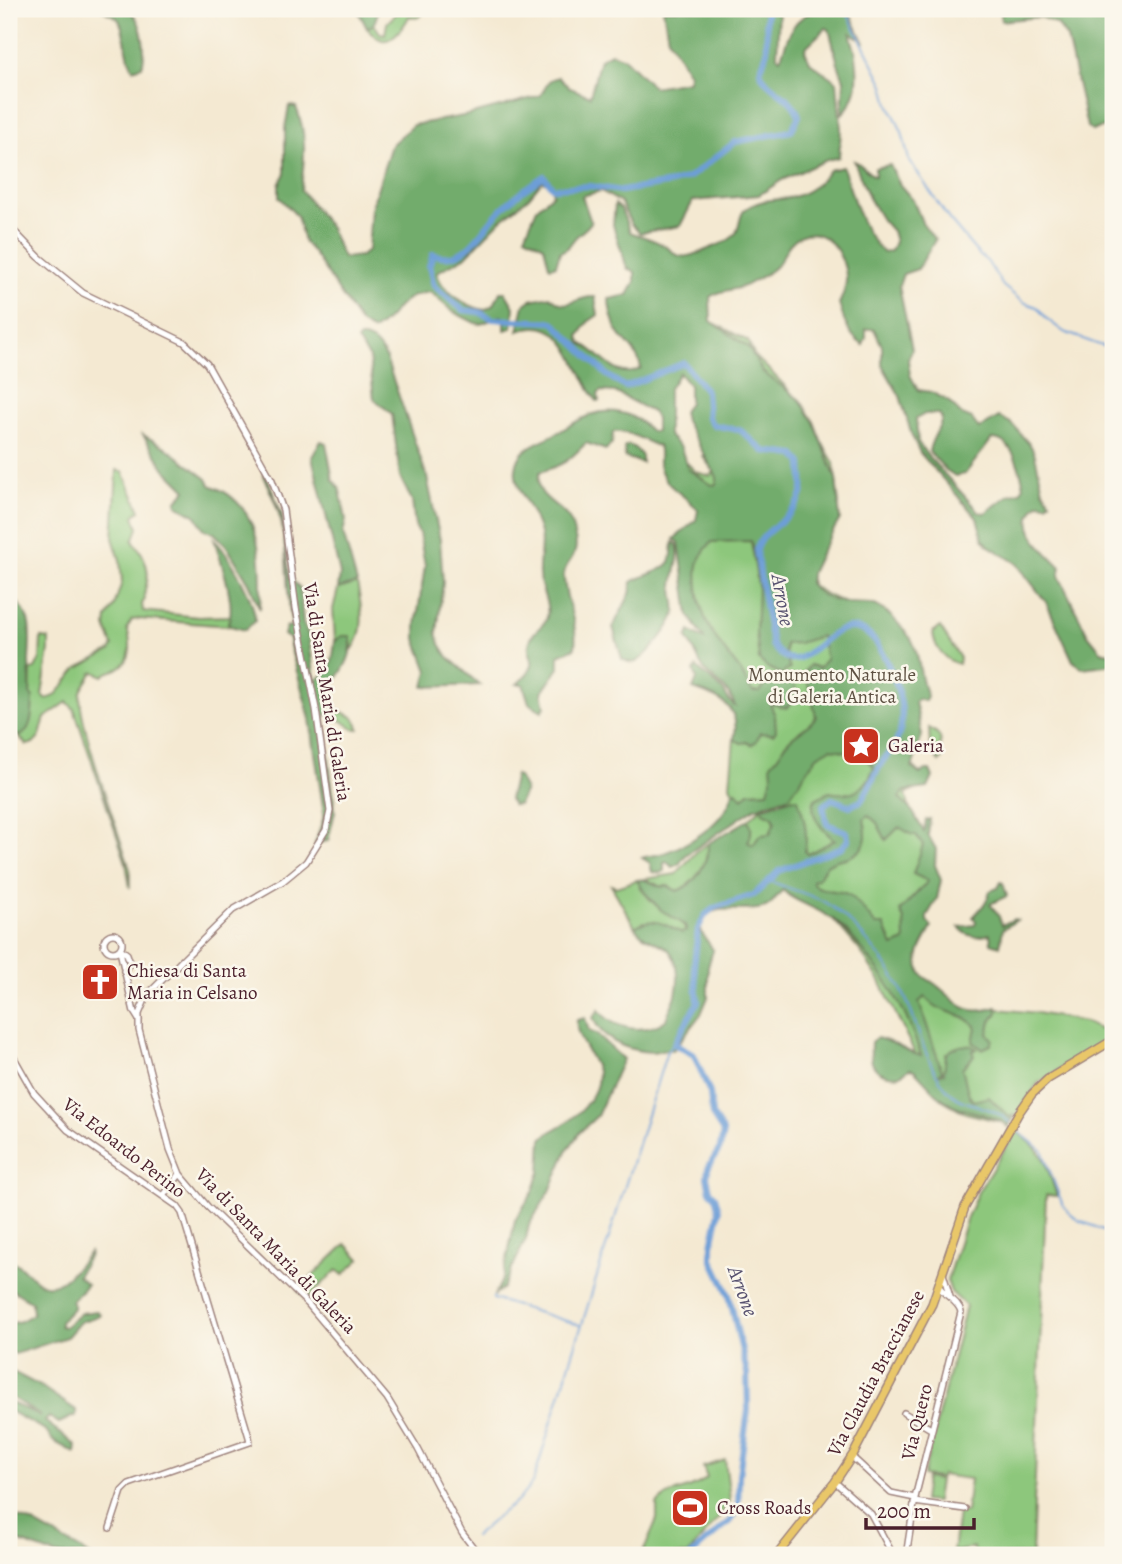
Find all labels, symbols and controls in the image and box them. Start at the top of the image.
water label: Arrone [765,571,801,629]
street label: Via di Santa Maria di Galeria [297,580,357,803]
park label: Monumento Naturale di Galeria Antica [748,662,916,710]
place icon: Galeria [840,725,882,767]
place label: Galeria [888,733,944,759]
place label: Chiesa di Santa Maria in Celsano [127,958,258,1006]
church icon: Chiesa di Santa Maria in Celsano [79,961,121,1003]
street label: Via Edoardo Perino [56,1091,191,1204]
street label: Via di Santa Maria di Galeria [189,1162,362,1340]
water label: Arrone [721,1261,765,1321]
street label: Via Claudia Braccianese [821,1285,931,1462]
street label: Via Quero [895,1381,939,1464]
sports icon: Cross Roads [669,1487,711,1529]
scale bar [866,1487,975,1531]
place label: Cross Roads [717,1495,811,1521]
text: 200 m [877,1497,931,1525]

